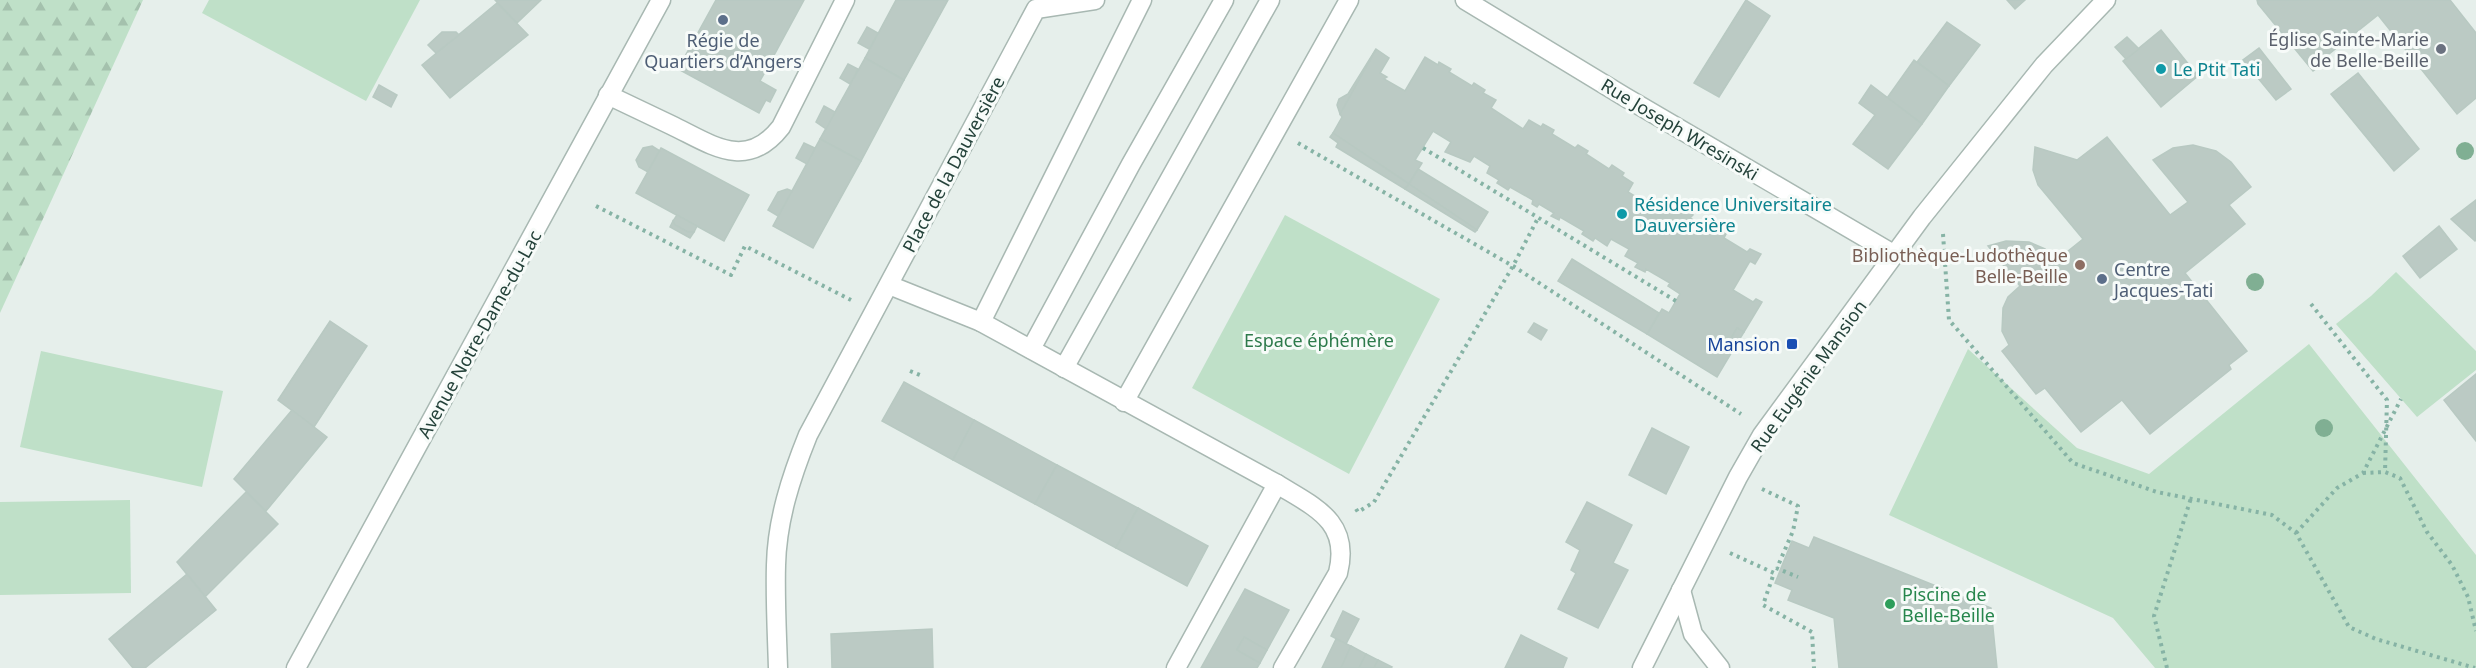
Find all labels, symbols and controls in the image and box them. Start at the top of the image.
marker: Régie de Quartiers d’Angers [716,13,730,27]
place label: Église Sainte-Marie de Belle-Beille [2268,27,2429,72]
place label: Régie de Quartiers d’Angers [644,28,802,73]
marker: Église Sainte-Marie de Belle-Beille [2434,42,2448,56]
place label: Le Ptit Tati [2173,57,2260,81]
marker: Le Ptit Tati [2154,62,2168,76]
street label: Place de la Dauversière [896,72,1010,256]
street label: Rue Joseph Wresinski [1597,72,1763,186]
place label: Résidence Universitaire Dauversière [1634,192,1832,237]
marker: Résidence Universitaire Dauversière [1615,207,1629,221]
street label: Avenue Notre-Dame-du-Lac [412,225,546,442]
place label: Bibliothèque-Ludothèque Belle-Beille [1852,243,2068,288]
place label: Centre Jacques-Tati [2112,257,2214,302]
marker: Bibliothèque-Ludothèque Belle-Beille [2073,258,2087,272]
marker: Centre Jacques-Tati [2095,272,2109,286]
street label: Rue Eugénie Mansion [1745,295,1871,457]
park label: Espace éphémère [1244,328,1394,352]
place label: Mansion [1707,332,1780,356]
marker: Mansion [1785,337,1799,351]
place label: Piscine de Belle-Beille [1902,582,1995,627]
marker: Piscine de Belle-Beille [1883,597,1897,611]

